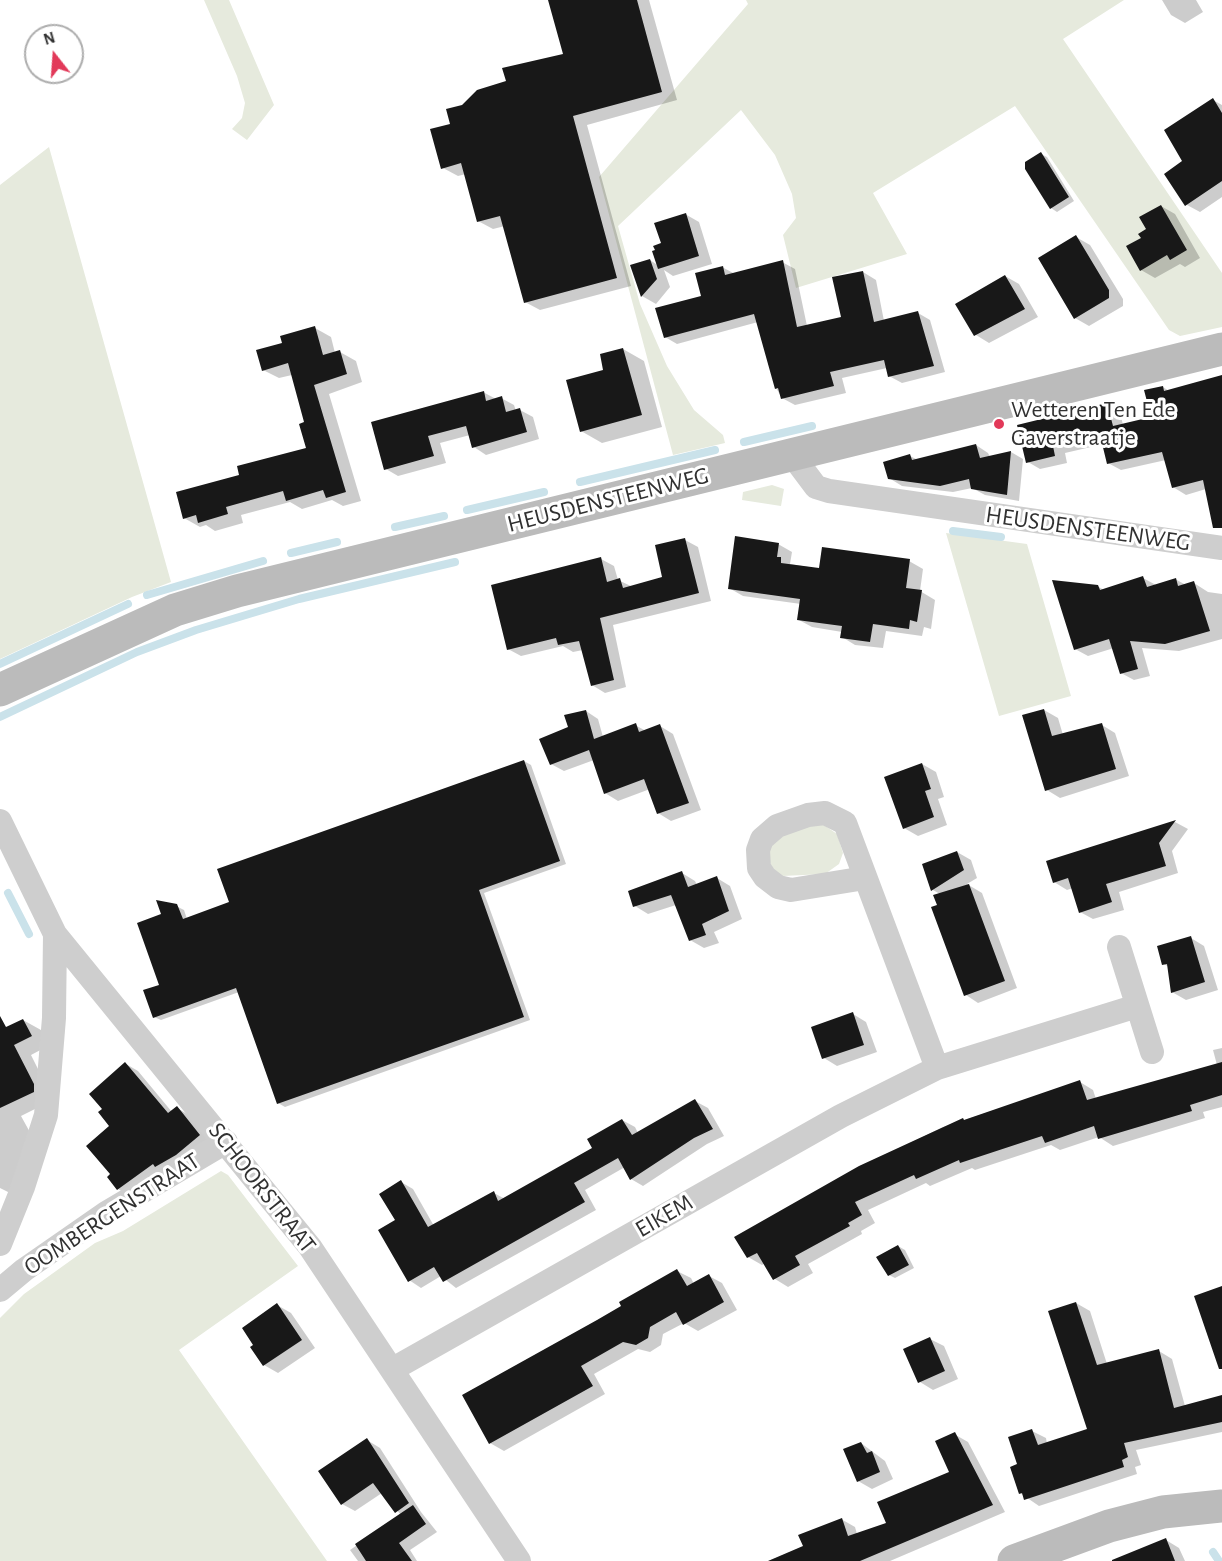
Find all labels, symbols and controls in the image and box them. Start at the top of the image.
north arrow [24,24,84,84]
text: N [42,29,57,48]
place label: Wetteren Ten Ede Gaverstraatje [1011,396,1176,452]
marker: Wetteren Ten Ede Gaverstraatje [992,417,1006,431]
street label: HEUSDENSTEENWEG [504,461,712,539]
street label: HEUSDENSTEENWEG [984,500,1192,558]
street label: SCHOORSTRAAT [202,1117,322,1259]
street label: OOMBERGENSTRAAT [19,1147,205,1281]
street label: EIKEM [630,1188,698,1244]

